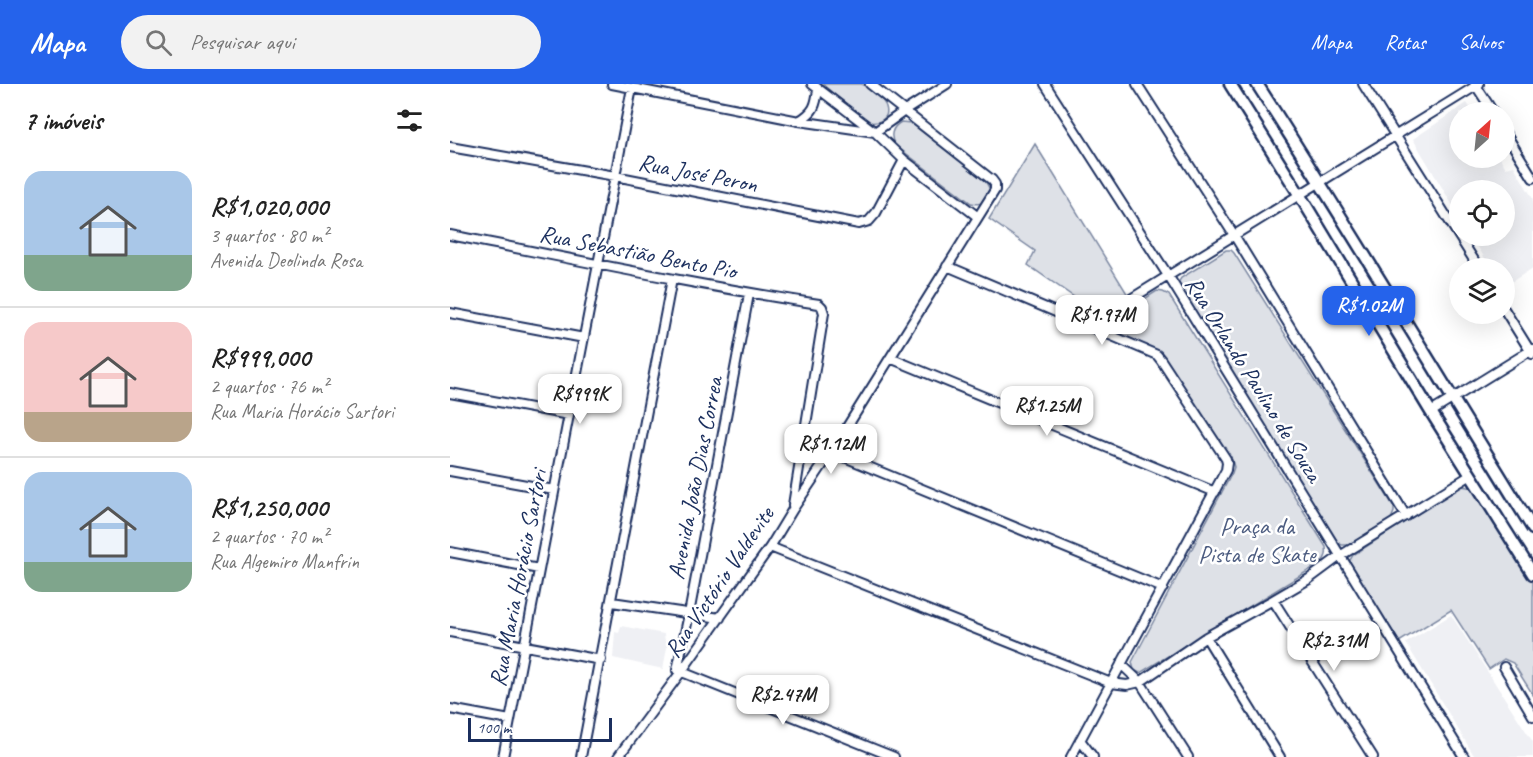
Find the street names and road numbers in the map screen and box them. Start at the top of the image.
street label: Rua José Peron [636,147,760,199]
street label: Rua Sebastião Bento Pio [537,218,741,286]
street label: Rua Orlando Paulino de Souza [1179,271,1331,489]
street label: Avenida João Dias Correa [661,372,730,582]
street label: Rua Maria Horácio Sartori [482,465,554,689]
street label: Rua Victório Valdevite [657,499,782,663]

